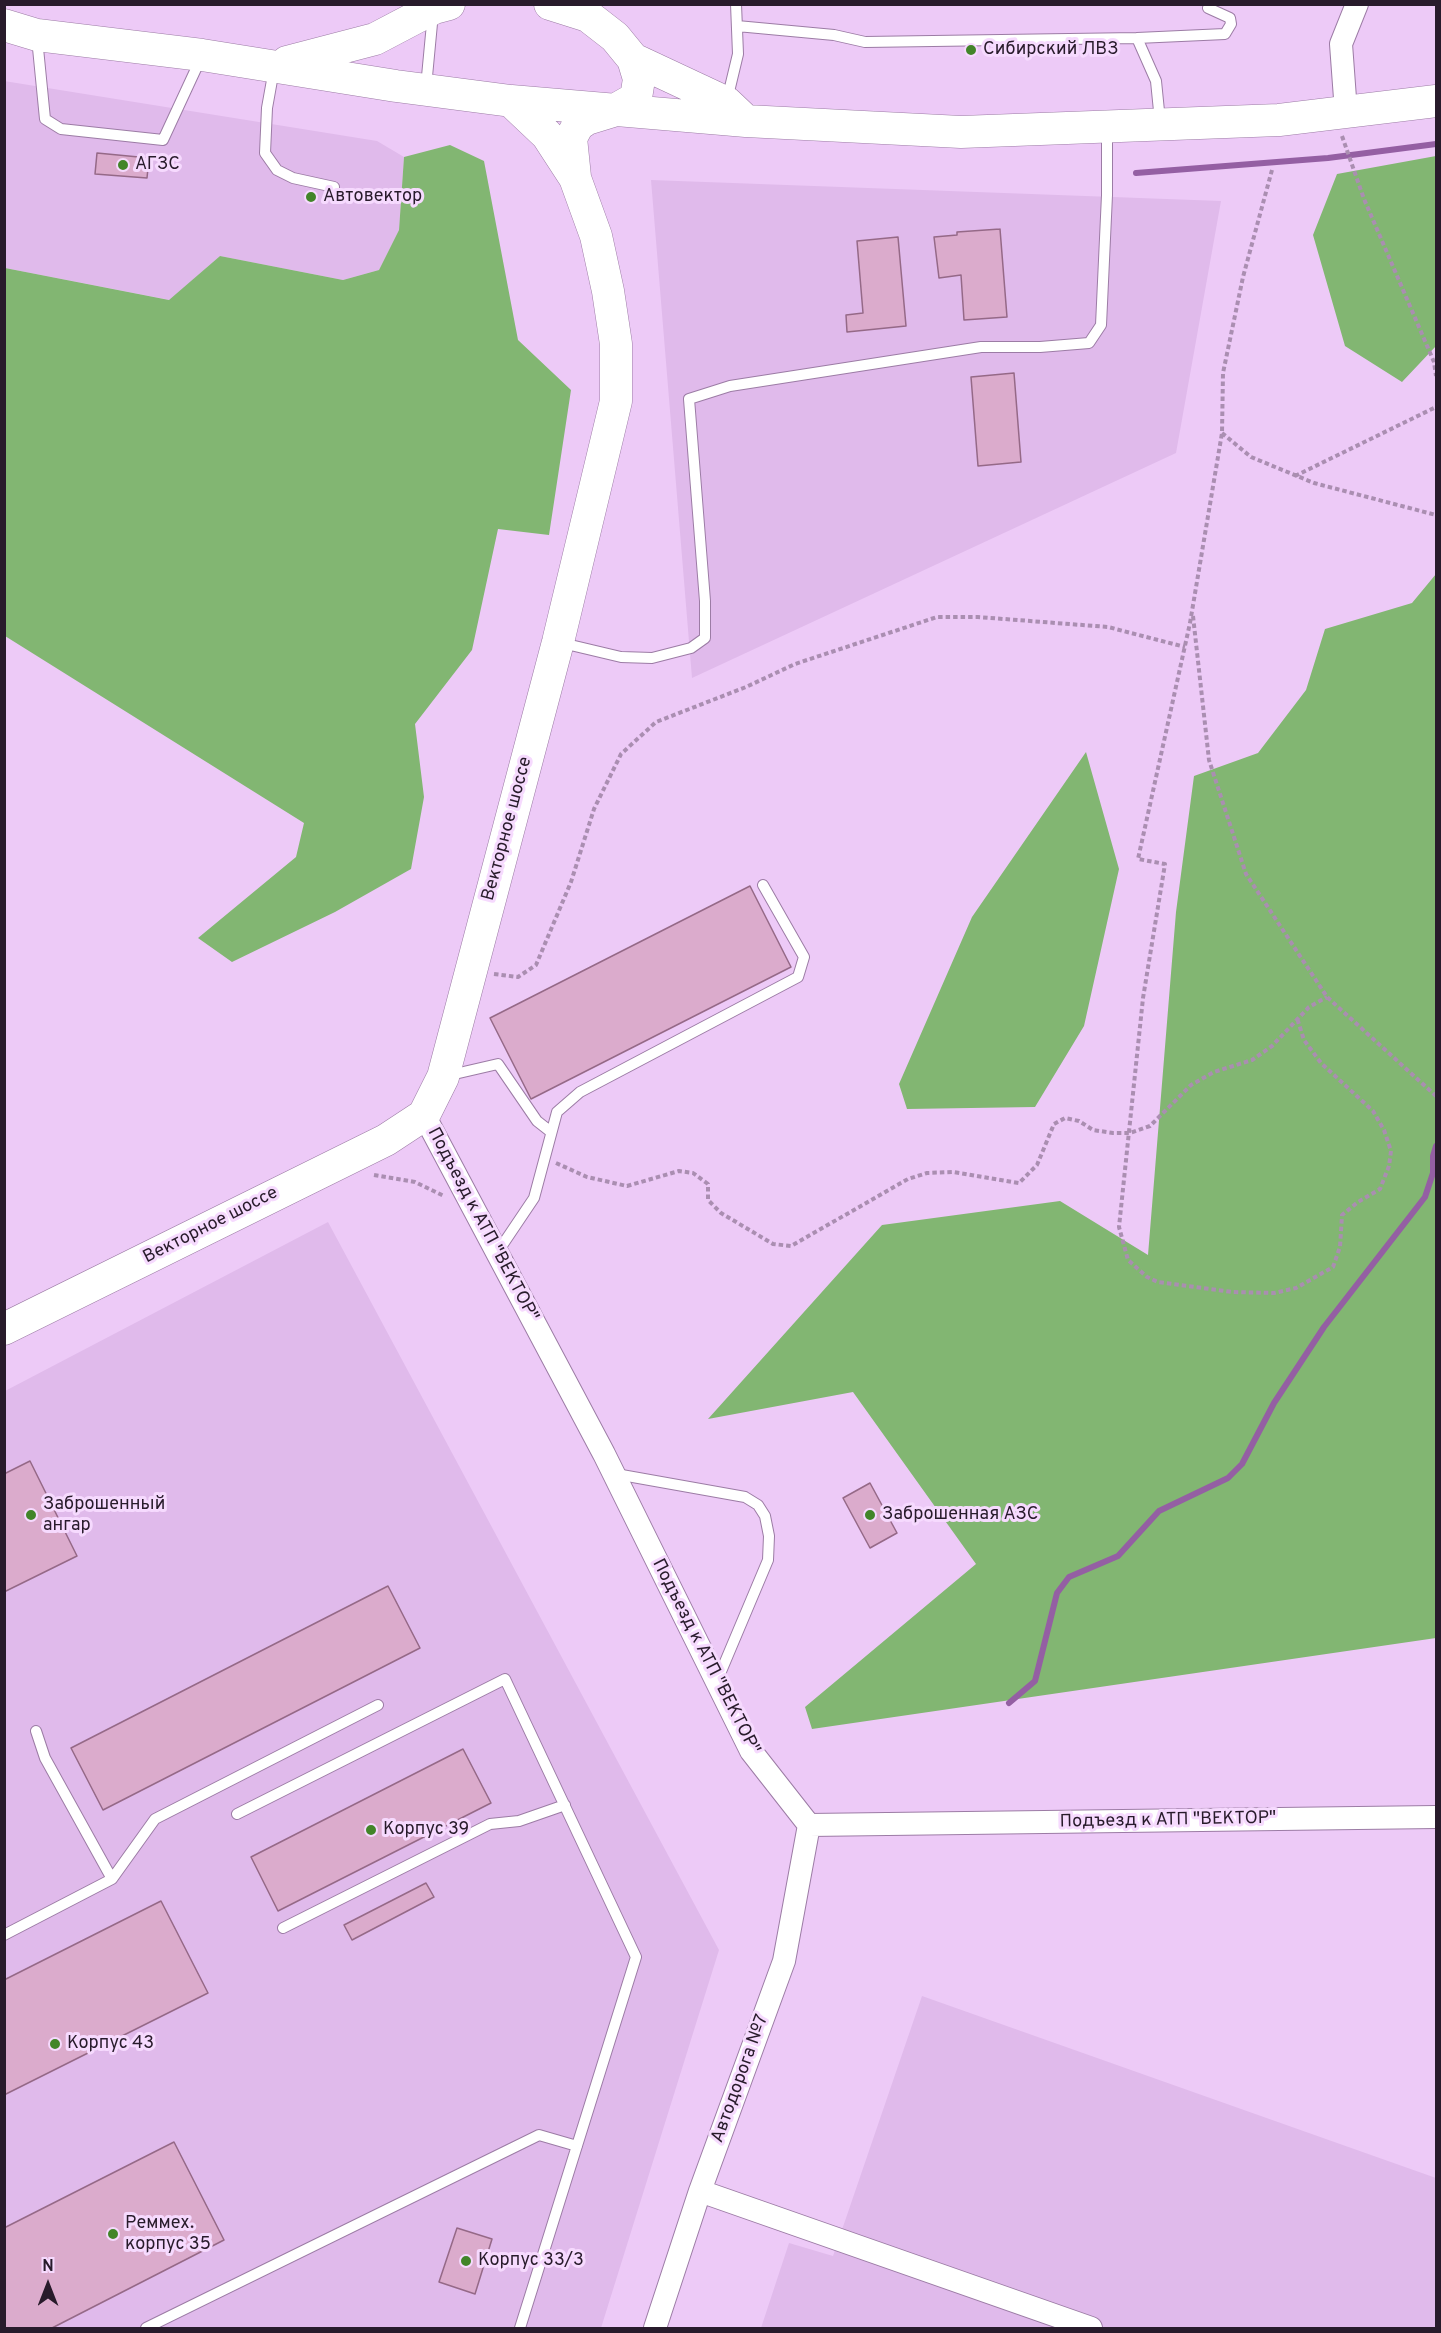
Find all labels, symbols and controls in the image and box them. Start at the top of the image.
place label: Сибирский ЛВЗ [983,39,1118,61]
marker: Сибирский ЛВЗ [964,43,978,57]
place label: АГЗС [135,154,180,176]
marker: АГЗС [116,158,130,172]
place label: Автовектор [323,186,422,208]
marker: Автовектор [304,190,318,204]
street label: Векторное шоссе [478,755,538,903]
street label: Подъезд к АТП "ВЕКТОР" [422,1124,542,1326]
street label: Векторное шоссе [140,1183,282,1269]
place label: Заброшенный ангар [43,1494,165,1537]
place label: Заброшенная АЗС [882,1504,1038,1526]
marker: Заброшенный ангар [24,1508,38,1522]
marker: Заброшенная АЗС [863,1508,877,1522]
street label: Подъезд к АТП "ВЕКТОР" [646,1556,764,1758]
street label: Подъезд к АТП "ВЕКТОР" [1060,1808,1276,1834]
place label: Корпус 39 [383,1819,469,1841]
marker: Корпус 39 [364,1823,378,1837]
street label: Автодорога №7 [708,2012,774,2146]
place label: Корпус 43 [67,2033,154,2055]
marker: Корпус 43 [48,2037,62,2051]
place label: Реммех. корпус 35 [125,2213,211,2256]
marker: Реммех. корпус 35 [106,2227,120,2241]
place label: Корпус 33/3 [478,2250,584,2272]
marker: Корпус 33/3 [459,2254,473,2268]
north arrow [18,2255,78,2315]
text: N [42,2257,54,2277]

